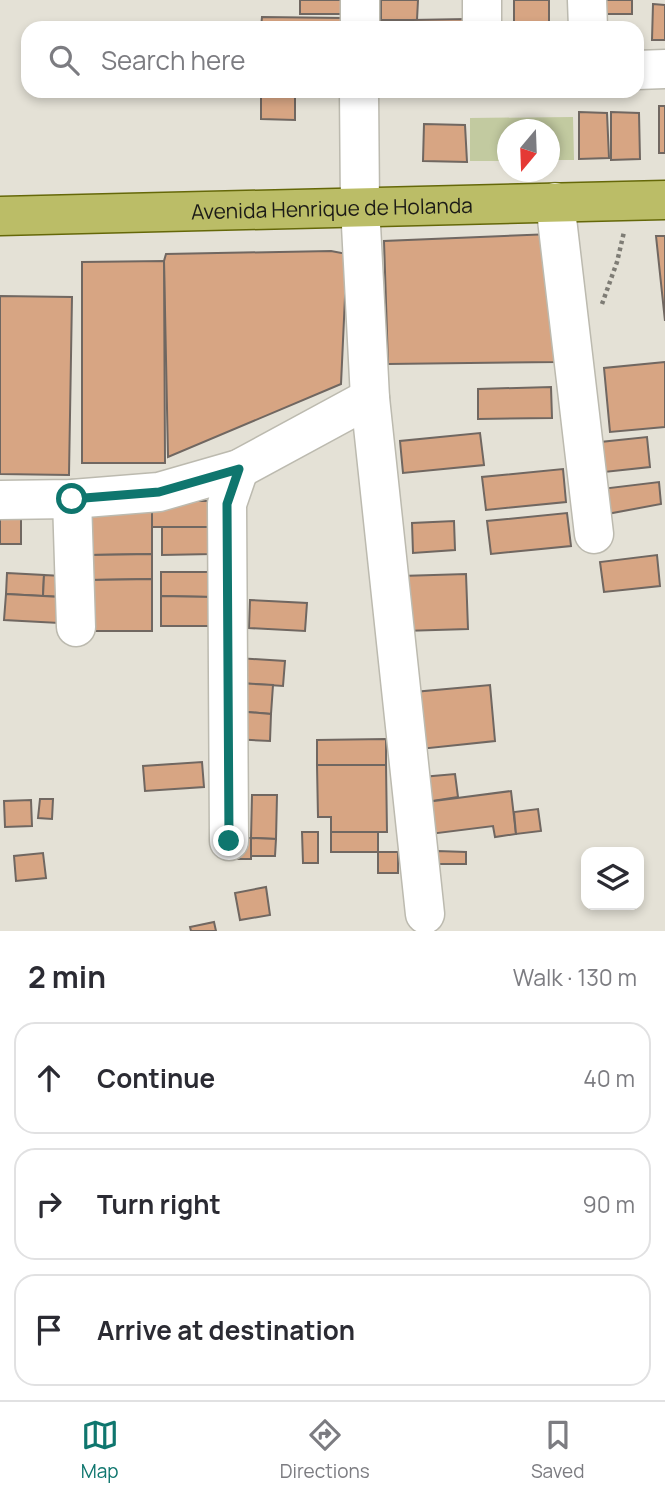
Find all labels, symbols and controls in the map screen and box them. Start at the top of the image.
search box [21,21,644,98]
icon: search [45,41,83,79]
text: Search here [101,42,246,78]
north arrow [497,119,560,182]
street label: Avenida Henrique de Holanda [191,191,473,225]
route start [56,483,87,514]
route end [213,825,244,856]
map controls [581,847,644,910]
button: layers [581,847,644,910]
text: 2 min [28,956,106,997]
text: Walk · 130 m [513,961,637,993]
icon: ahead [30,1059,68,1097]
text: Continue [97,1060,215,1096]
text: 40 m [583,1062,635,1094]
icon: right [30,1185,68,1223]
text: Turn right [97,1186,221,1222]
text: 90 m [583,1188,635,1220]
icon: arrive [30,1311,68,1349]
text: Arrive at destination [97,1312,355,1348]
tab: Map [81,1416,119,1484]
tab: Directions [280,1416,370,1484]
tab: Saved [531,1416,584,1484]

